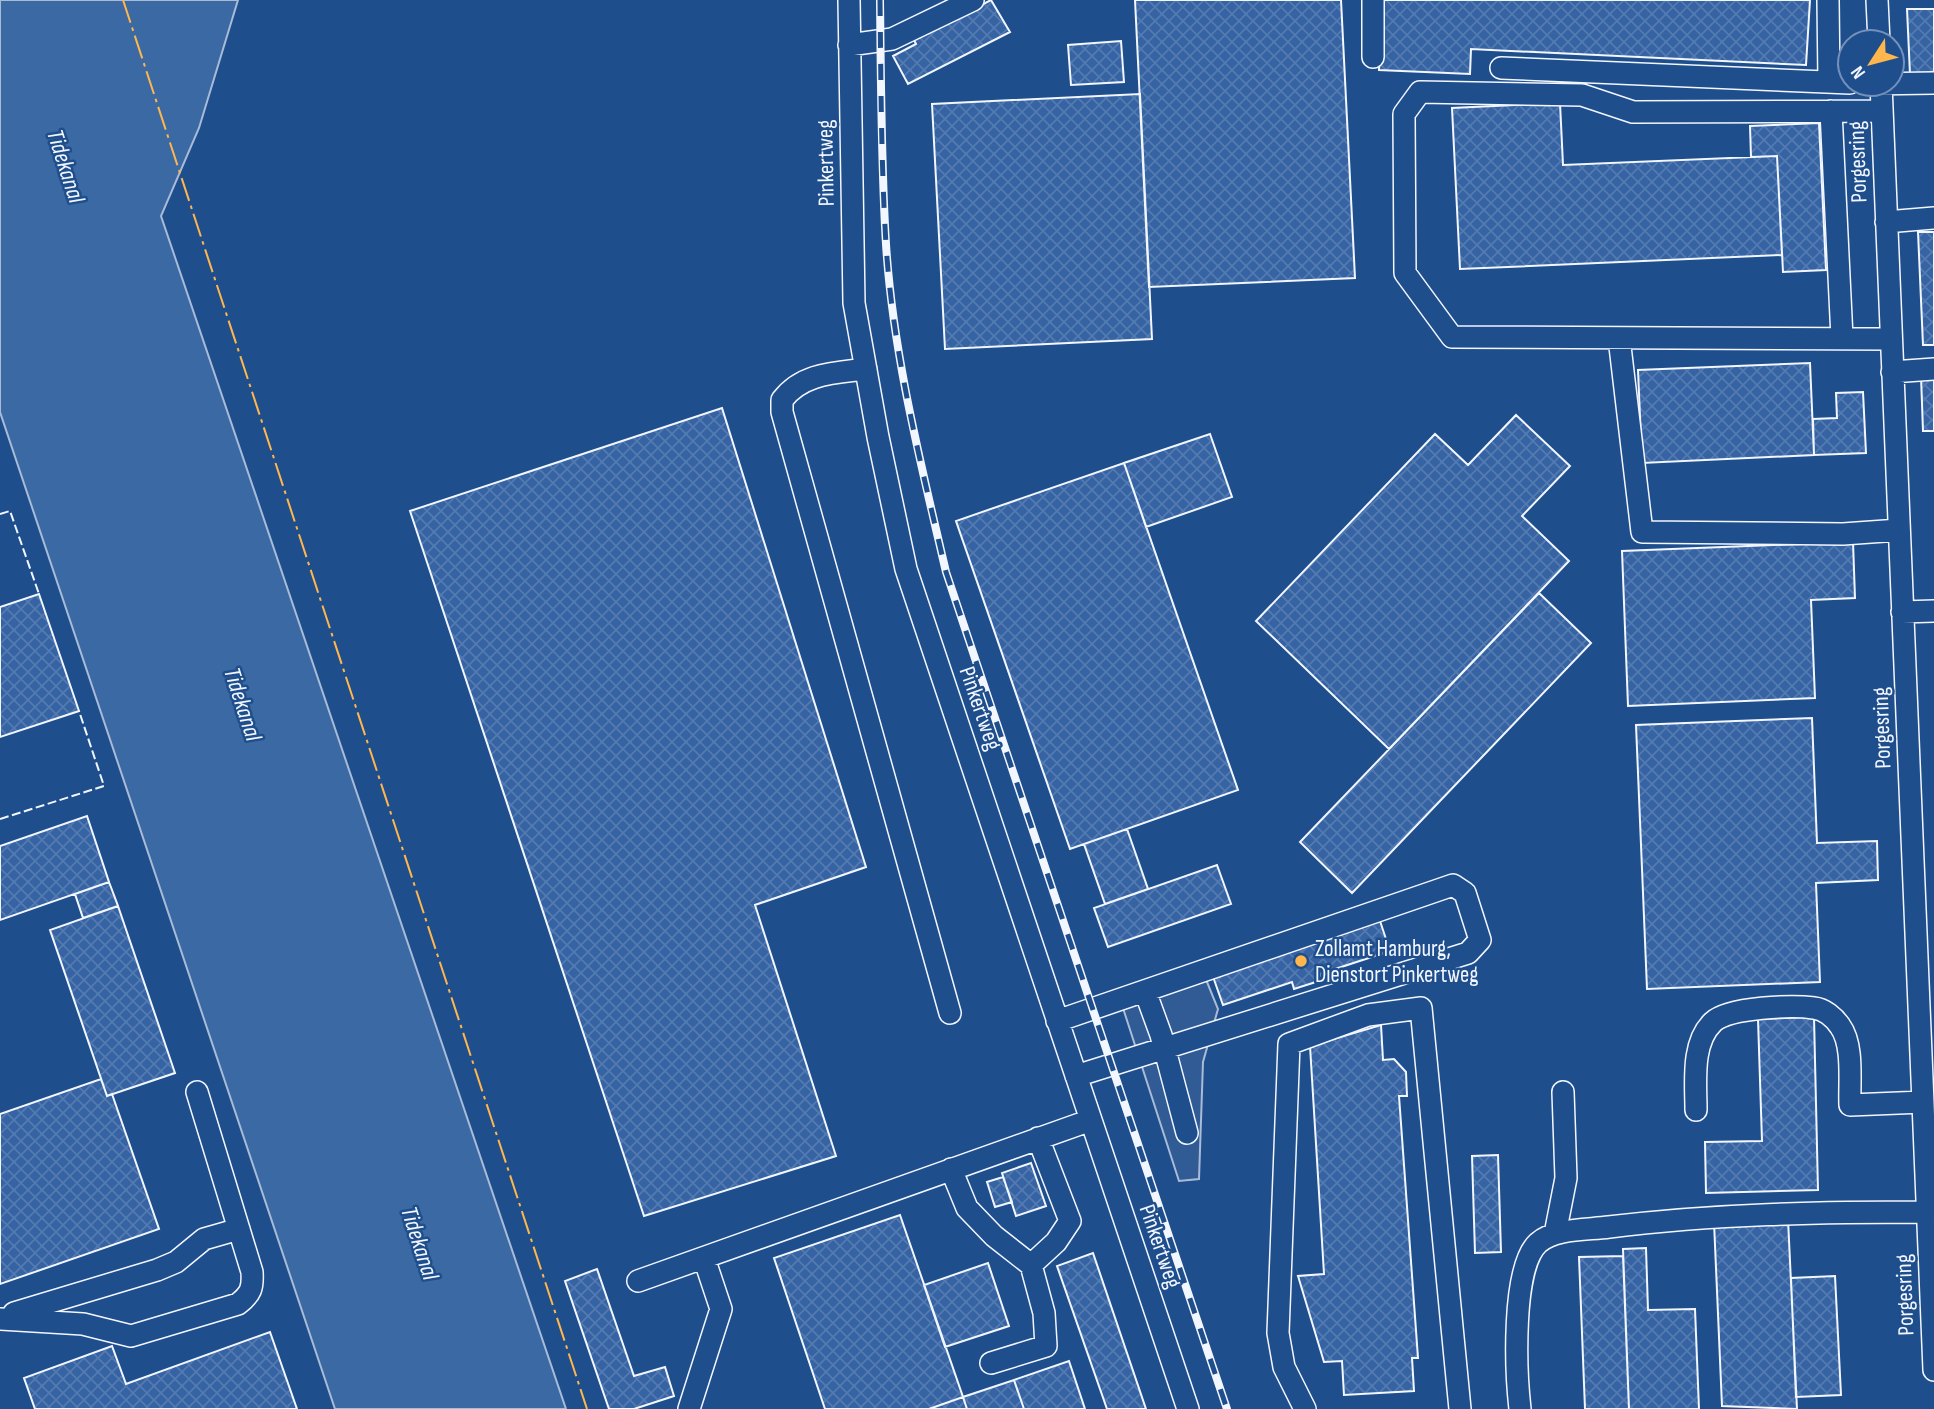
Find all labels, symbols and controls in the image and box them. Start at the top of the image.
north arrow [1836,28,1906,98]
text: N [1846,61,1871,83]
street label: Pinkertweg [811,119,841,207]
street label: Porgesring [1843,121,1873,203]
water label: Tidekanal [40,126,91,207]
street label: Pinkertweg [953,663,1007,754]
water label: Tidekanal [217,664,268,745]
street label: Porgesring [1867,687,1897,769]
place label: Zollamt Hamburg, Dienstort Pinkertweg [1315,935,1479,989]
marker: Zollamt Hamburg, Dienstort Pinkertweg [1293,953,1309,969]
street label: Pinkertweg [1133,1201,1187,1292]
water label: Tidekanal [394,1203,445,1284]
street label: Porgesring [1890,1254,1920,1336]

